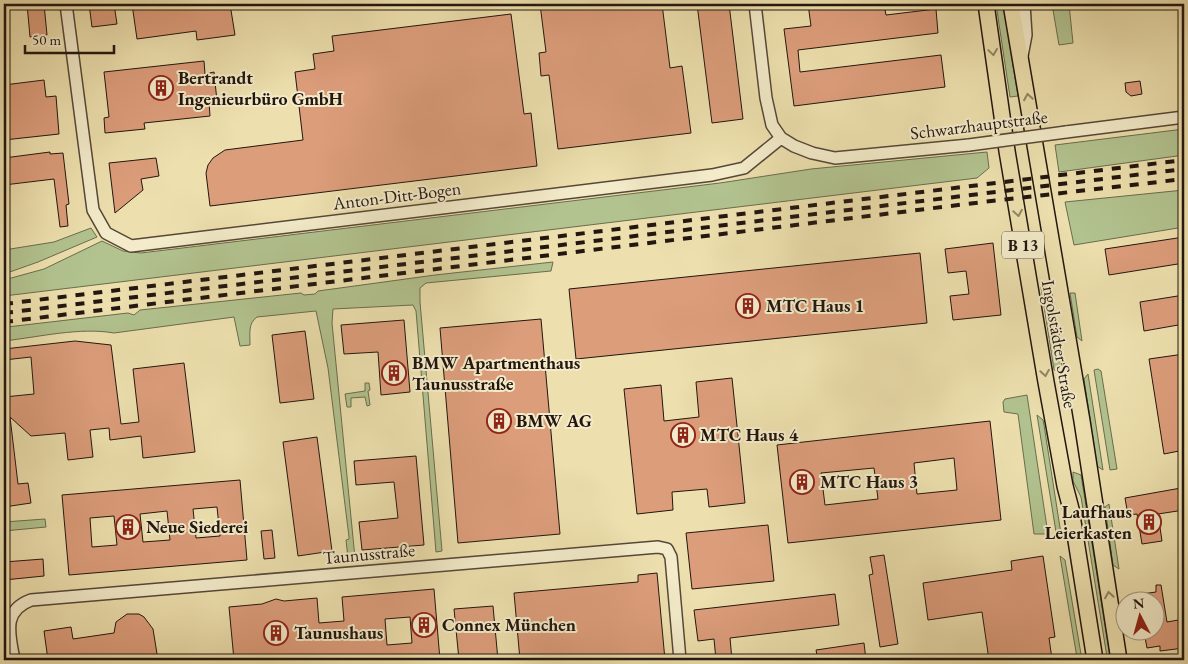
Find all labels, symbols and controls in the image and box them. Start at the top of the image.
scale bar [25,22,114,54]
text: 50 m [32,30,61,49]
one-way arrow [987,48,998,56]
place label: Bertrandt Ingenieurbüro GmbH [178,66,343,110]
building icon: Bertrandt Ingenieurbüro GmbH [148,75,174,101]
one-way arrow [1023,93,1033,102]
street label: Schwarzhauptstraße [909,105,1049,144]
street label: Anton-Ditt-Bogen [331,176,463,215]
one-way arrow [1012,208,1022,217]
road number: B 13 [1002,232,1044,258]
street label: Ingolstädter Straße [1037,278,1082,410]
building icon: MTC Haus 1 [735,293,761,319]
place label: MTC Haus 1 [766,294,864,317]
place label: BMW Apartmenthaus Taunusstraße [412,351,580,395]
building icon: BMW Apartmenthaus Taunusstraße [381,360,407,386]
one-way arrow [1039,368,1049,377]
building icon: BMW AG [486,408,512,434]
place label: BMW AG [516,409,592,432]
building icon: MTC Haus 4 [670,422,696,448]
place label: MTC Haus 4 [700,423,799,446]
building icon: MTC Haus 3 [789,469,815,495]
place label: MTC Haus 3 [820,470,918,493]
place label: Laufhaus Leierkasten [1045,500,1132,544]
building icon: Laufhaus Leierkasten [1136,509,1162,535]
building icon: Neue Siederei [115,514,141,540]
place label: Neue Siederei [146,515,249,538]
street label: Taunusstraße [322,538,416,569]
one-way arrow [1105,590,1115,599]
north arrow [1116,592,1166,642]
text: N [1132,593,1146,613]
building icon: Connex München [411,612,437,638]
place label: Connex München [442,613,576,636]
building icon: Taunushaus [263,620,289,646]
place label: Taunushaus [294,621,383,644]

